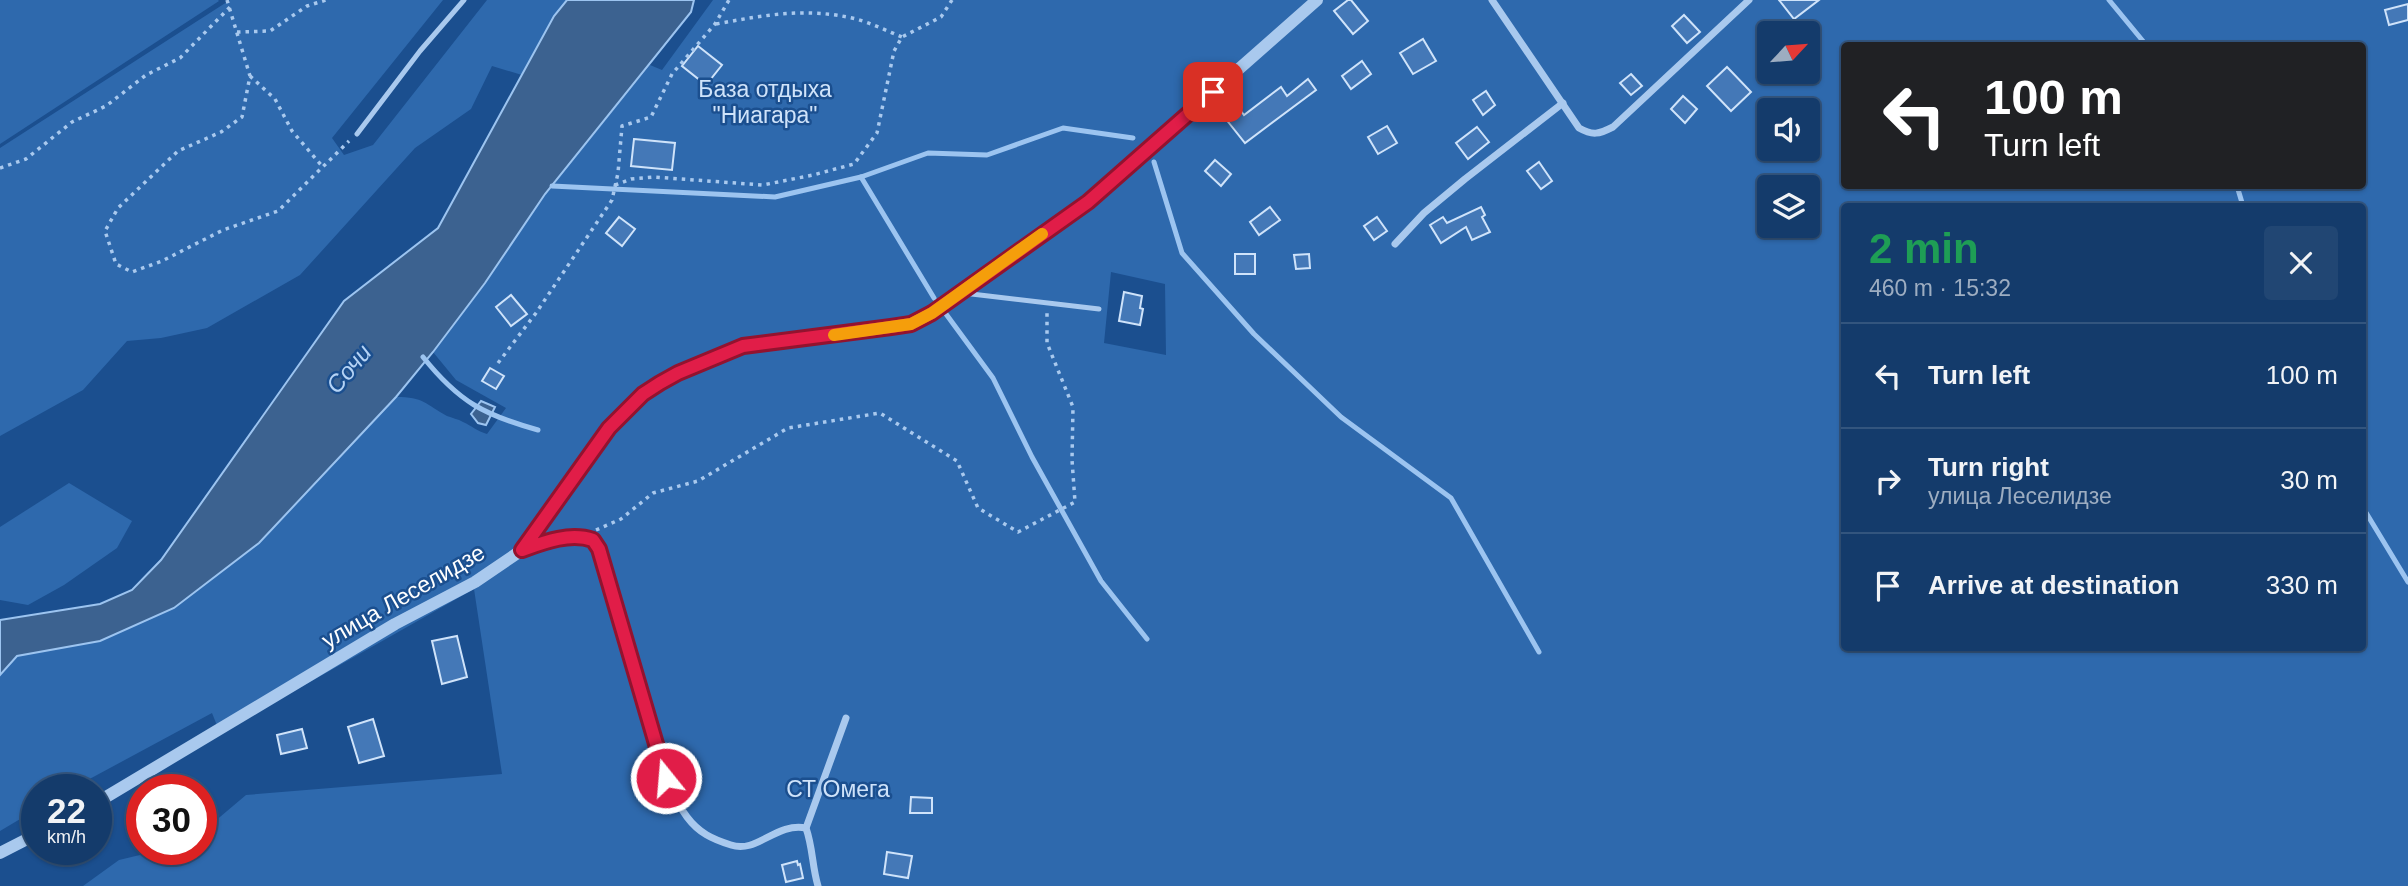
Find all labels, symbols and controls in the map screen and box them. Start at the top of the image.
north arrow [1757,21,1820,84]
map controls [1757,21,1820,238]
pin [1183,62,1243,122]
icon: left [1869,70,1960,161]
text: 100 m [1984,70,2123,124]
icon: arrive [1194,73,1232,111]
park label: База отдыха "Ниагара" [698,76,832,128]
button: sound [1757,98,1820,161]
text: Turn left [1984,127,2100,163]
button: layers [1757,175,1820,238]
text: 2 min [1869,225,1979,272]
button: close [2264,226,2338,300]
text: 460 m · 15:32 [1869,275,2011,301]
water label: Сочи [320,339,377,399]
icon: left [1869,357,1907,395]
text: Turn left [1928,360,2030,390]
text: 100 m [2266,360,2338,390]
text: Turn right [1928,452,2049,482]
icon: right [1869,462,1907,500]
text: 30 m [2280,465,2338,495]
text: улица Леселидзе [1928,483,2112,509]
street label: улица Леселидзе [317,539,489,653]
icon: arrive [1869,567,1907,605]
text: Arrive at destination [1928,570,2179,600]
text: 330 m [2266,570,2338,600]
position arrow [629,741,703,815]
speed limit sign: 30 [126,774,217,865]
park label: СТ Омега [786,776,890,802]
text: 22 [47,791,86,830]
text: km/h [47,827,86,847]

